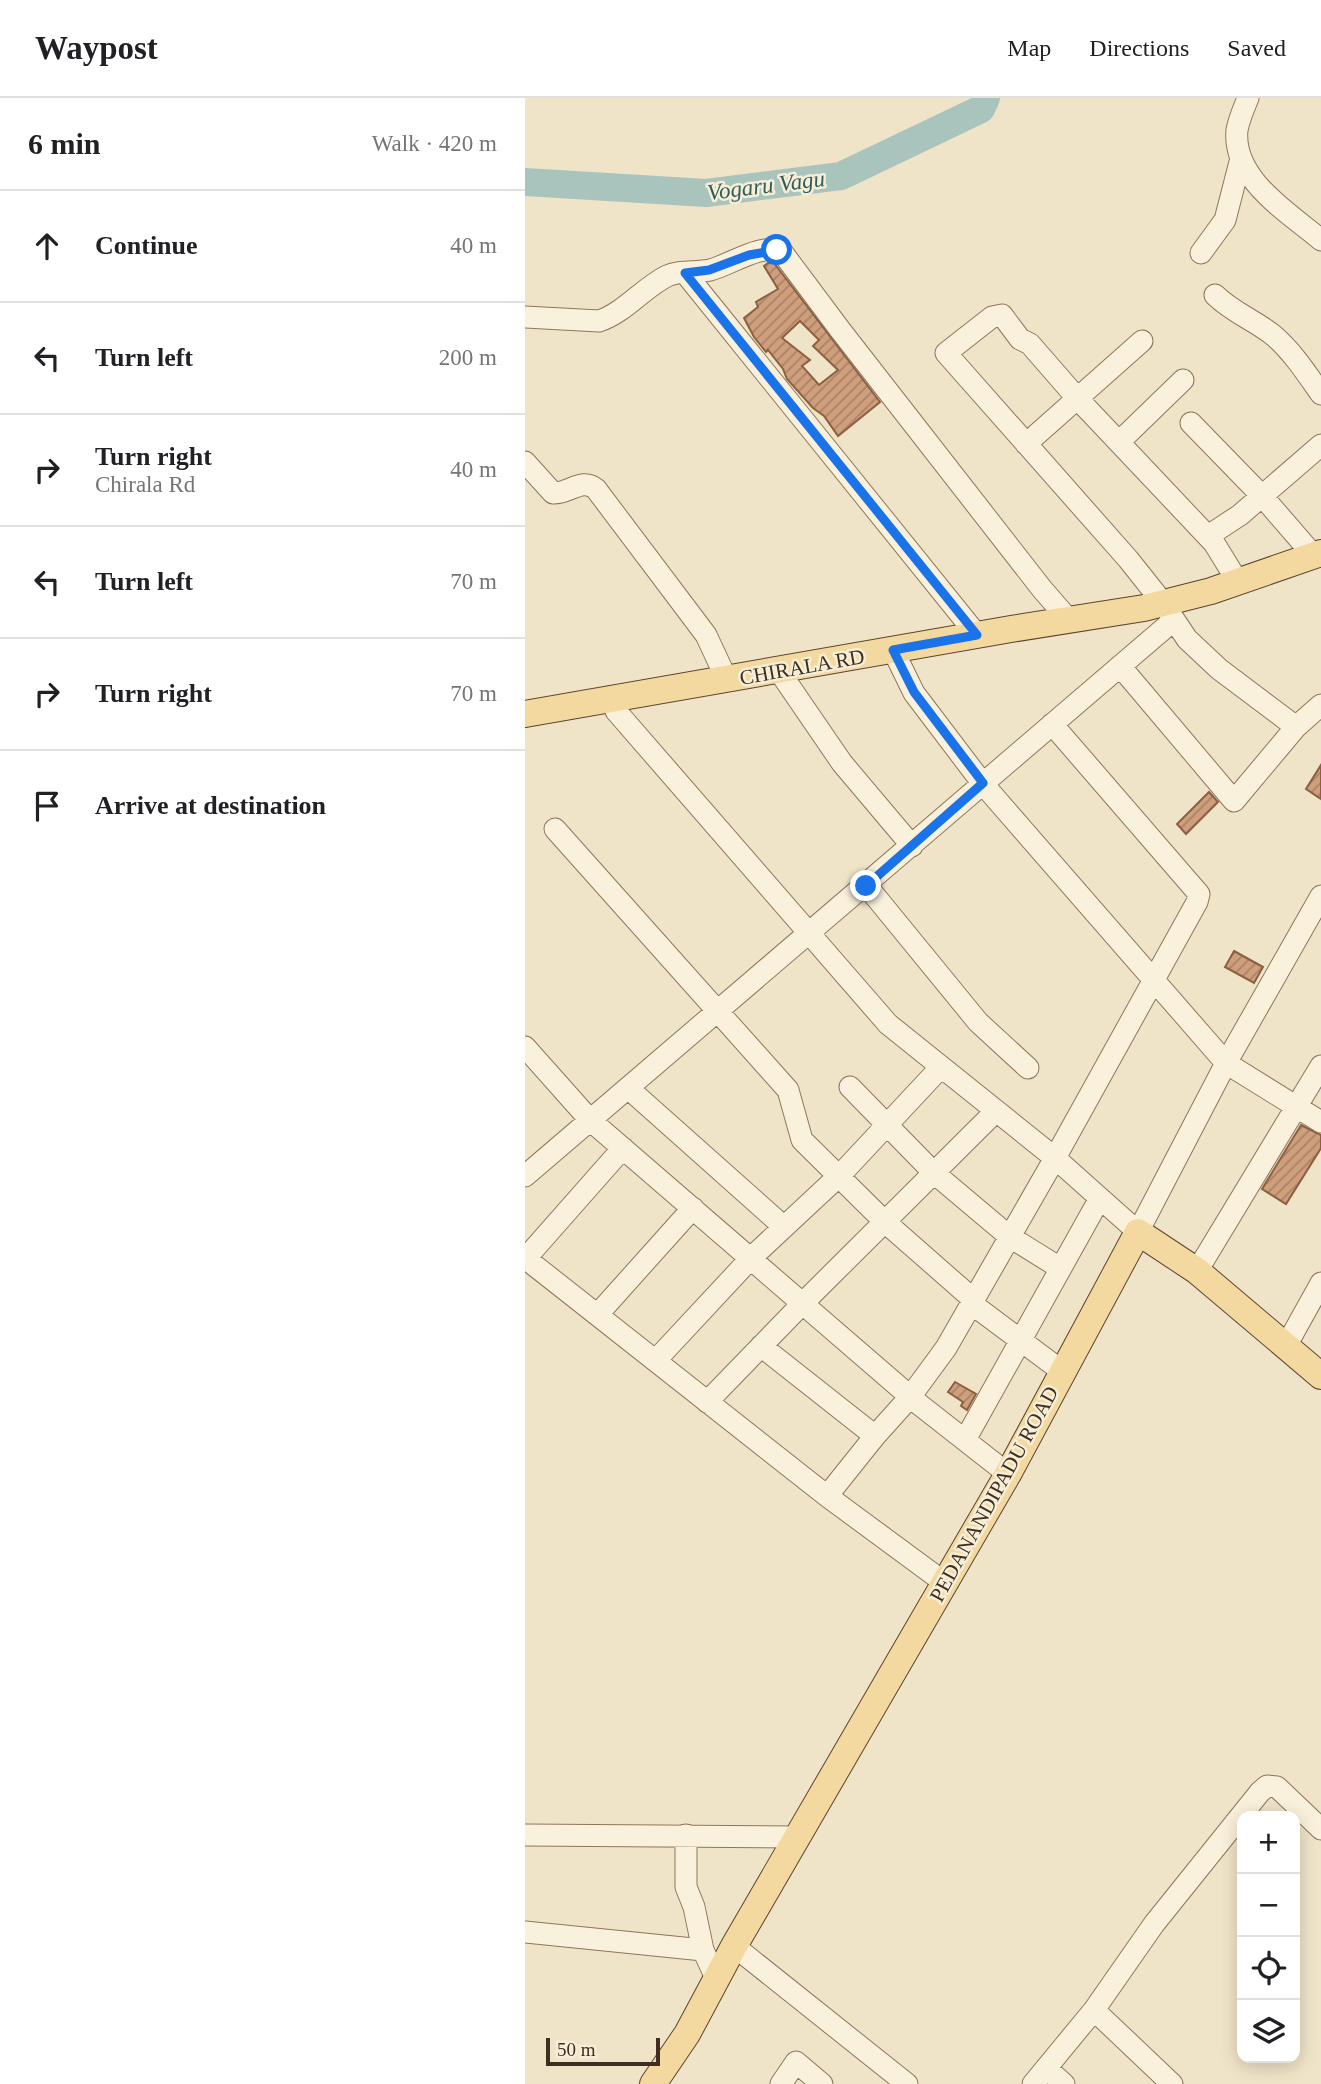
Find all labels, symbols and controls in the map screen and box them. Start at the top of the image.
text: Waypost [35,30,158,66]
text: Map [1007,35,1051,61]
text: Directions [1089,35,1189,61]
text: Saved [1227,35,1286,61]
text: 6 min [28,127,101,160]
text: Walk · 420 m [372,131,497,156]
water label: Vogaru Vagu [706,166,826,205]
icon: ahead [28,227,66,265]
text: Continue [95,231,198,260]
text: 40 m [450,233,497,258]
route start [761,234,792,265]
icon: left [28,339,66,377]
text: Turn left [95,343,193,372]
text: 200 m [439,345,497,370]
text: Turn right [95,442,212,471]
icon: right [28,451,66,489]
text: 40 m [450,457,497,482]
text: Chirala Rd [95,472,195,497]
icon: left [28,563,66,601]
text: Turn left [95,567,193,596]
text: 70 m [450,569,497,594]
street label: CHIRALA RD [738,644,866,690]
icon: right [28,675,66,713]
text: Turn right [95,679,212,708]
text: 70 m [450,681,497,706]
icon: arrive [28,787,66,825]
text: Arrive at destination [95,791,326,820]
route end [850,870,881,901]
street label: PEDANANDIPADU ROAD [925,1382,1063,1606]
map controls [1237,1811,1300,2063]
button: + [1237,1811,1300,1874]
button: − [1237,1874,1300,1937]
button: locate [1237,1937,1300,2000]
button: layers [1237,2000,1300,2063]
scale bar [546,2035,660,2067]
text: 50 m [557,2039,596,2060]

